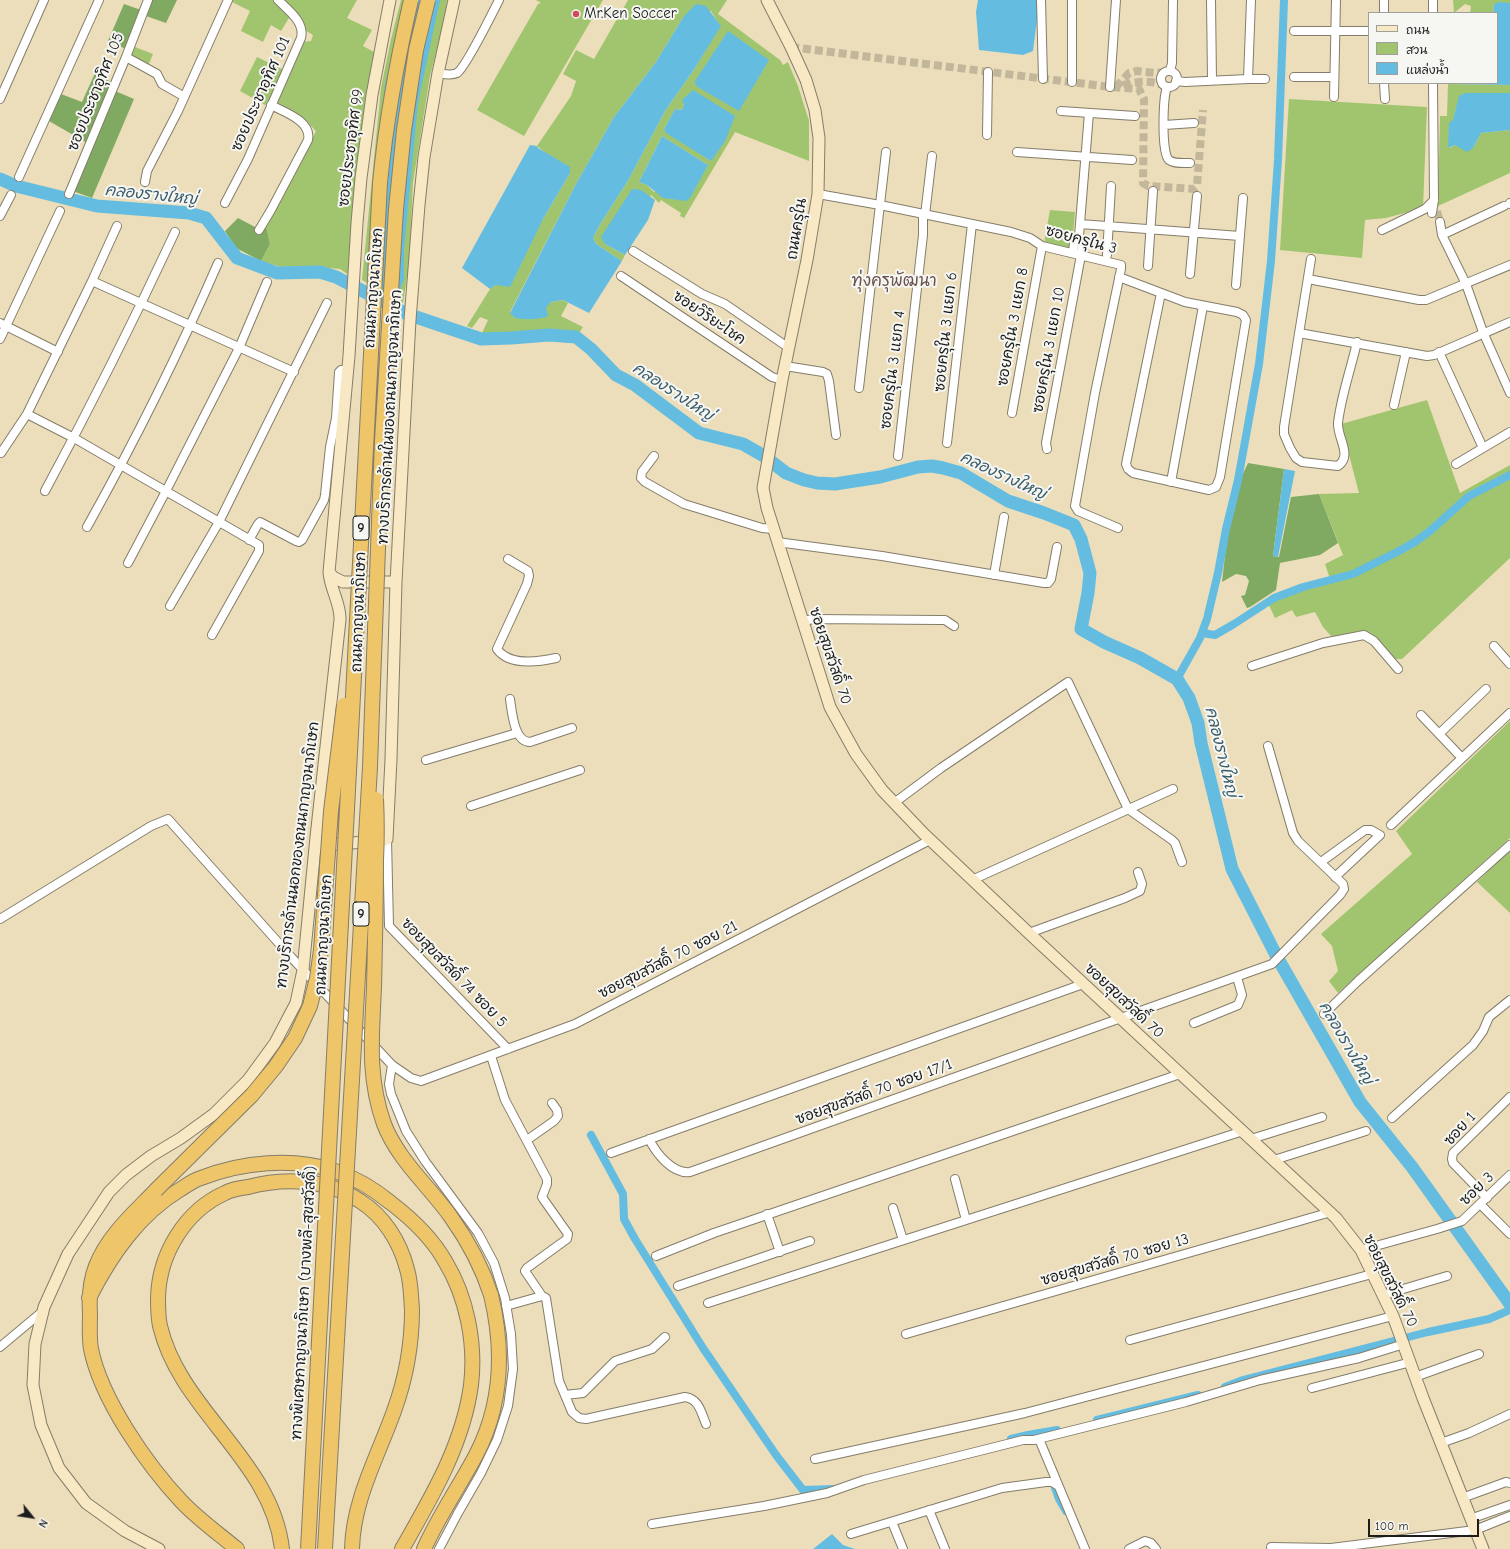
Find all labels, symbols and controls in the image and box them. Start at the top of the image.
place label: Mr.Ken Soccer [584,5,677,23]
marker: Mr.Ken Soccer [571,9,581,19]
legend [1368,12,1498,84]
text: ถนน [1406,23,1430,37]
street label: ซอยประชาอุทิศ 105 [64,30,128,154]
street label: ซอยประชาอุทิศ 101 [228,34,294,154]
text: สวน [1406,43,1427,57]
text: แหล่งน้ำ [1406,63,1449,77]
street label: ซอยประชาอุทิศ 99 [335,88,367,208]
water label: คลองรางใหญ่ [104,181,198,209]
street label: ถนนครุใน [783,197,811,261]
street label: ซอยครุใน 3 [1043,222,1119,258]
street label: ถนนกาญจนาภิเษก [361,227,387,349]
street label: ซอยครุใน 3 แยก 8 [994,266,1032,388]
district label: ทุ่งครุพัฒนา [851,271,937,291]
street label: ซอยครุใน 3 แยก 6 [931,271,961,393]
street label: ซอยครุใน 3 แยก 10 [1029,286,1069,414]
street label: ซอยวิริยะโชค [669,287,749,349]
street label: ทางบริการด้านในของถนนกาญจนาภิเษก [374,289,406,545]
street label: ซอยครุใน 3 แยก 4 [877,310,909,430]
water label: คลองรางใหญ่ [629,359,717,425]
water label: คลองรางใหญ่ [957,448,1049,504]
road number: 9 [353,516,369,540]
street label: ถนนกาญจนาภิเษก [348,551,370,673]
street label: ซอยสุขสวัสดิ์ 70 [805,605,855,707]
water label: คลองรางใหญ่ [1200,705,1242,799]
street label: ทางบริการด้านนอกของถนนกาญจนาภิเษก [273,720,323,990]
street label: ถนนกาญจนาภิเษก [312,874,336,996]
road number: 9 [353,902,369,926]
street label: ซอยสุขสวัสดิ์ 74 ซอย 5 [397,915,511,1031]
street label: ซอยสุขสวัสดิ์ 70 ซอย 21 [596,917,740,1003]
street label: ซอยสุขสวัสดิ์ 70 [1081,960,1167,1042]
water label: คลองรางใหญ่ [1315,998,1377,1088]
street label: ซอยสุขสวัสดิ์ 70 ซอย 17/1 [793,1055,955,1129]
street label: ซอย 1 [1440,1109,1480,1149]
street label: ทางพิเศษกาญจนาภิเษก (บางพลี-สุขสวัสดิ์) [288,1165,320,1441]
street label: ซอย 3 [1456,1168,1498,1210]
street label: ซอยสุขสวัสดิ์ 70 ซอย 13 [1039,1230,1191,1290]
street label: ซอยสุขสวัสดิ์ 70 [1359,1232,1421,1330]
north arrow [12,1497,52,1537]
scale bar [1370,1511,1481,1537]
text: N [35,1517,50,1530]
text: 100 m [1375,1519,1408,1533]

